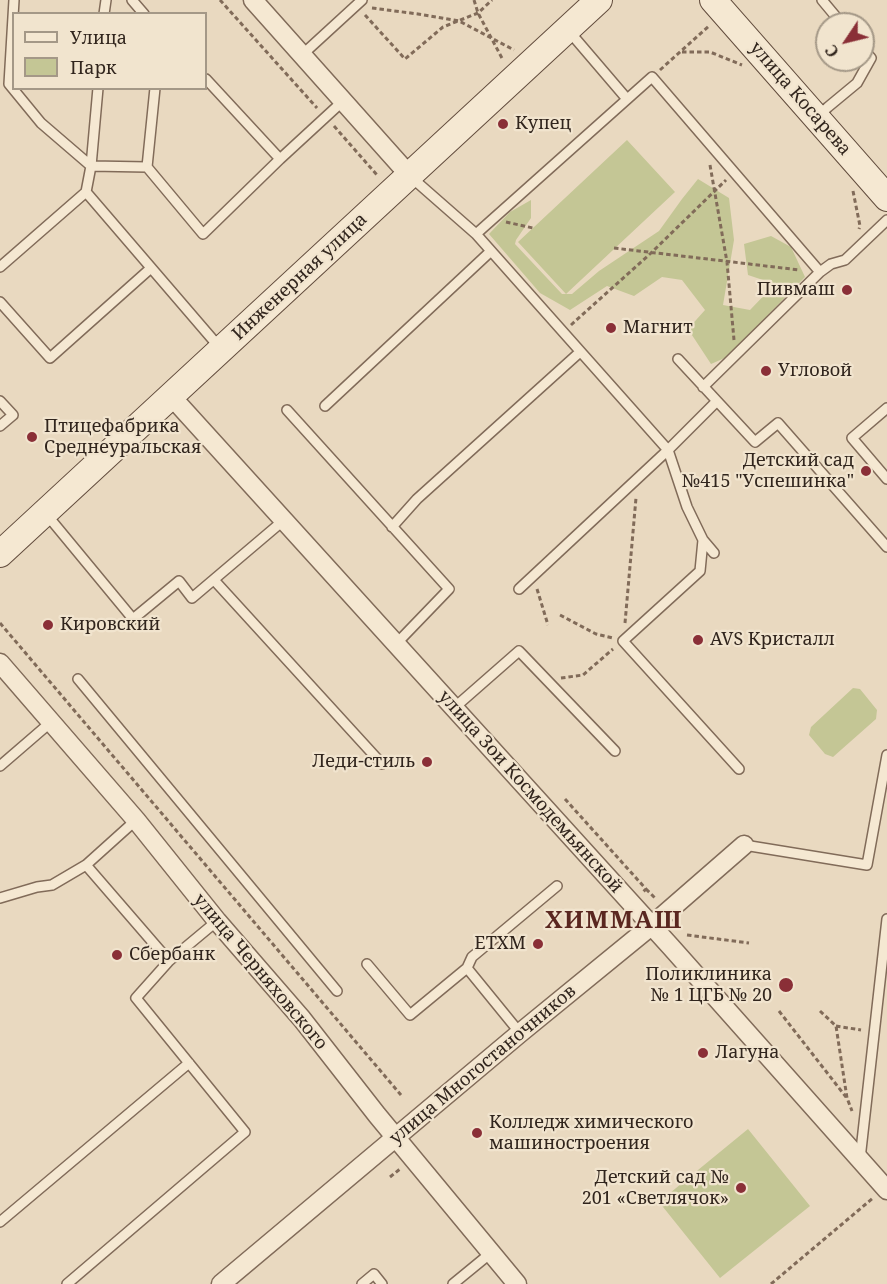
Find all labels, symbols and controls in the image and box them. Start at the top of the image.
legend [12,12,207,90]
north arrow [815,12,875,72]
text: Улица [70,25,127,49]
street label: улица Косарева [745,38,855,160]
text: С [820,41,844,62]
text: Парк [70,55,117,79]
place label: Купец [515,113,571,135]
marker: Купец [496,117,510,131]
street label: Инженерная улица [228,209,372,345]
place label: Пивмаш [757,279,835,301]
marker: Пивмаш [840,283,854,297]
place label: Магнит [623,317,693,339]
marker: Магнит [604,321,618,335]
place label: Угловой [778,360,852,382]
marker: Угловой [759,364,773,378]
place label: Птицефабрика Среднеуральская [44,416,202,458]
marker: Птицефабрика Среднеуральская [25,430,39,444]
place label: Детский сад №415 "Успешинка" [682,450,854,492]
marker: Детский сад №415 "Успешинка" [859,464,873,478]
place label: Кировский [60,614,160,636]
marker: Кировский [41,618,55,632]
place label: AVS Кристалл [710,629,835,651]
marker: AVS Кристалл [691,633,705,647]
street label: улица Зои Космодемьянской [433,686,627,898]
place label: Леди-стиль [312,751,415,773]
marker: Леди-стиль [420,755,434,769]
street label: улица Черняховского [188,890,332,1054]
district label: ХИММАШ [545,907,683,935]
place label: ЕТХМ [474,933,526,955]
marker: ЕТХМ [531,937,545,951]
place label: Сбербанк [129,944,215,966]
marker: Сбербанк [110,948,124,962]
place label: Поликлиника № 1 ЦГБ № 20 [645,964,772,1006]
marker: Поликлиника № 1 ЦГБ № 20 [777,976,795,994]
street label: улица Многостаночников [385,981,581,1149]
place label: Лагуна [715,1042,780,1064]
marker: Лагуна [696,1046,710,1060]
place label: Колледж химического машиностроения [489,1112,693,1154]
marker: Колледж химического машиностроения [470,1126,484,1140]
place label: Детский сад № 201 «Светлячок» [582,1167,729,1210]
marker: Детский сад № 201 «Светлячок» [734,1181,748,1195]

